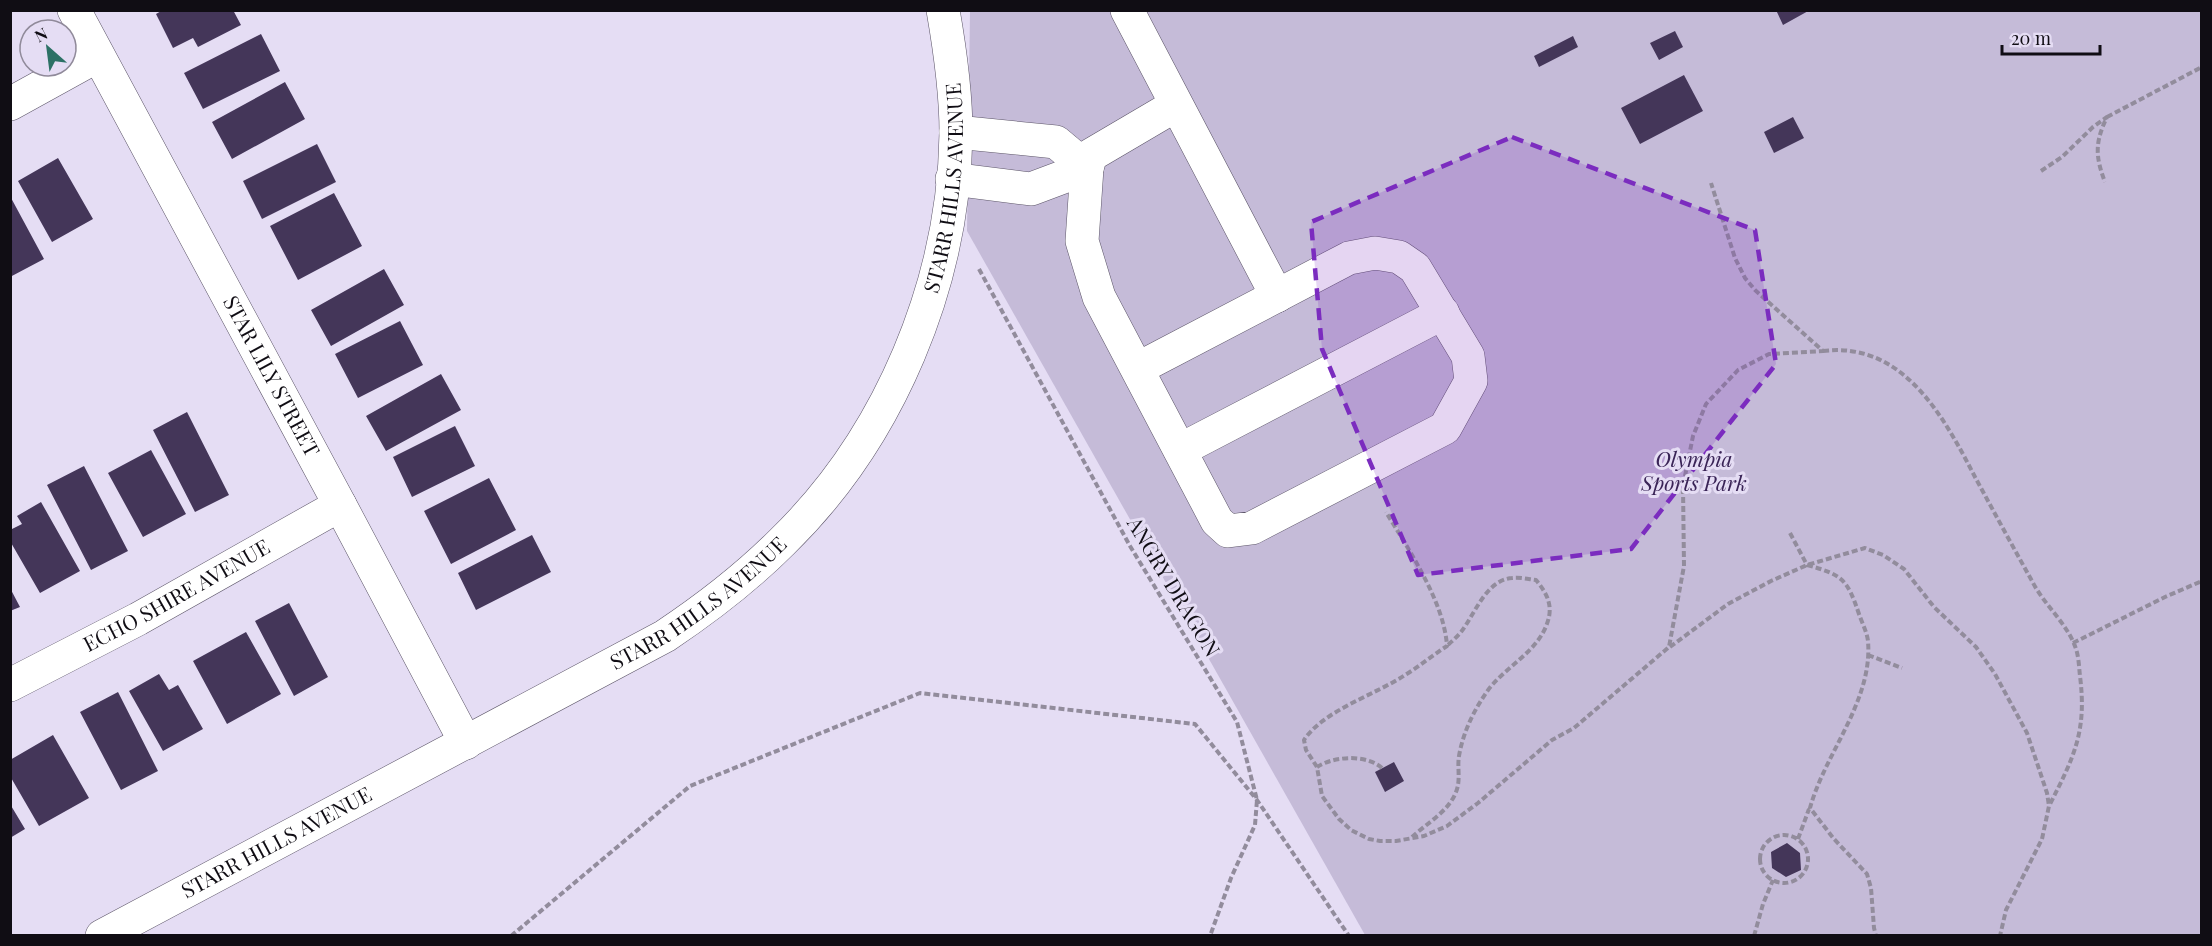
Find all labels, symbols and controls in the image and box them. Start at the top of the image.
north arrow [18,18,78,78]
scale bar [2002,18,2100,56]
text: N [31,22,51,46]
text: 20 m [2011,26,2051,50]
street label: STARR HILLS AVENUE [916,82,968,296]
street label: STAR LILY STREET [218,290,327,461]
park label: Olympia Sports Park [1640,444,1747,496]
street label: ANGRY DRAGON [1121,510,1228,661]
street label: STARR HILLS AVENUE [604,529,792,675]
street label: ECHO SHIRE AVENUE [78,532,274,657]
street label: STARR HILLS AVENUE [176,779,376,903]

